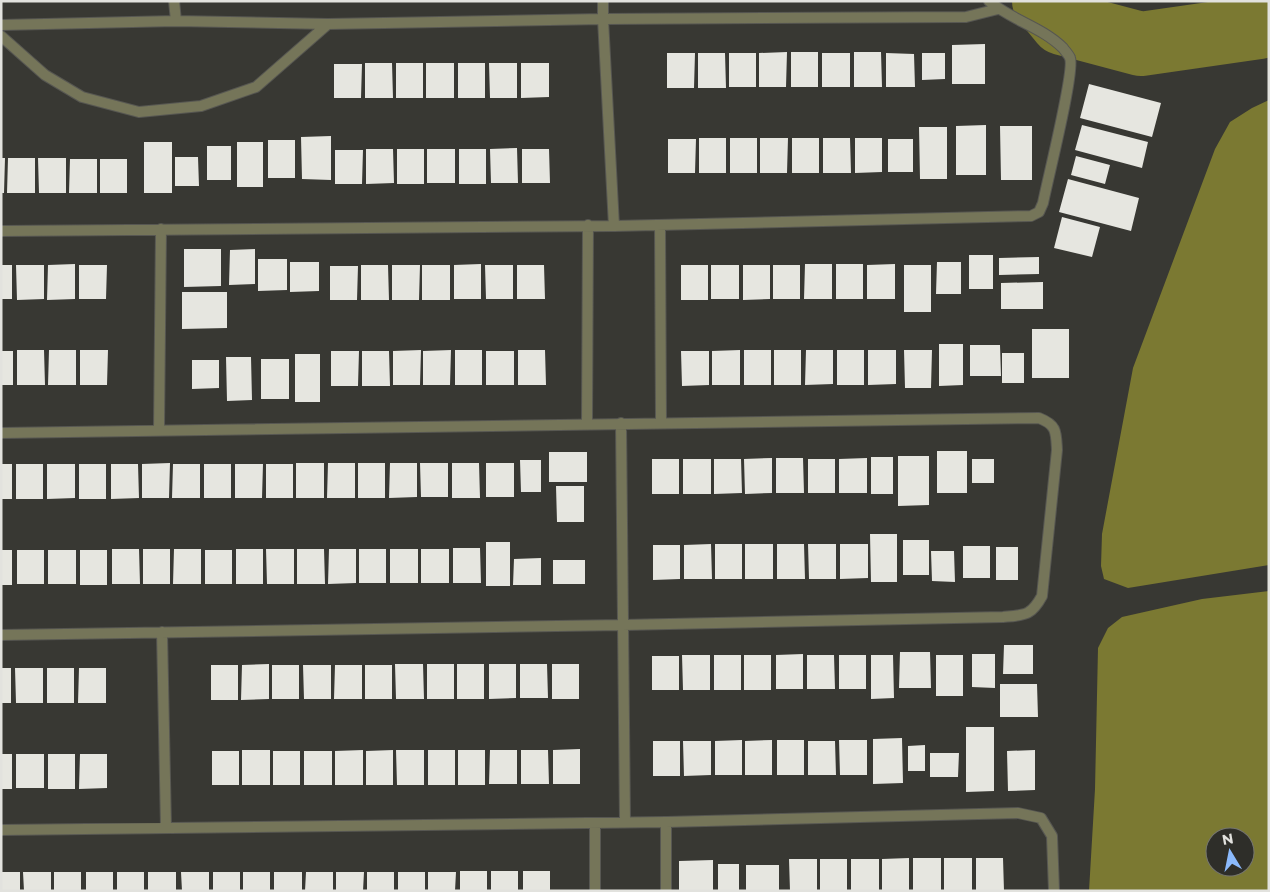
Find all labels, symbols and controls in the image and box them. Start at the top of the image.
north arrow [1205,827,1255,877]
text: N [1221,829,1235,849]

